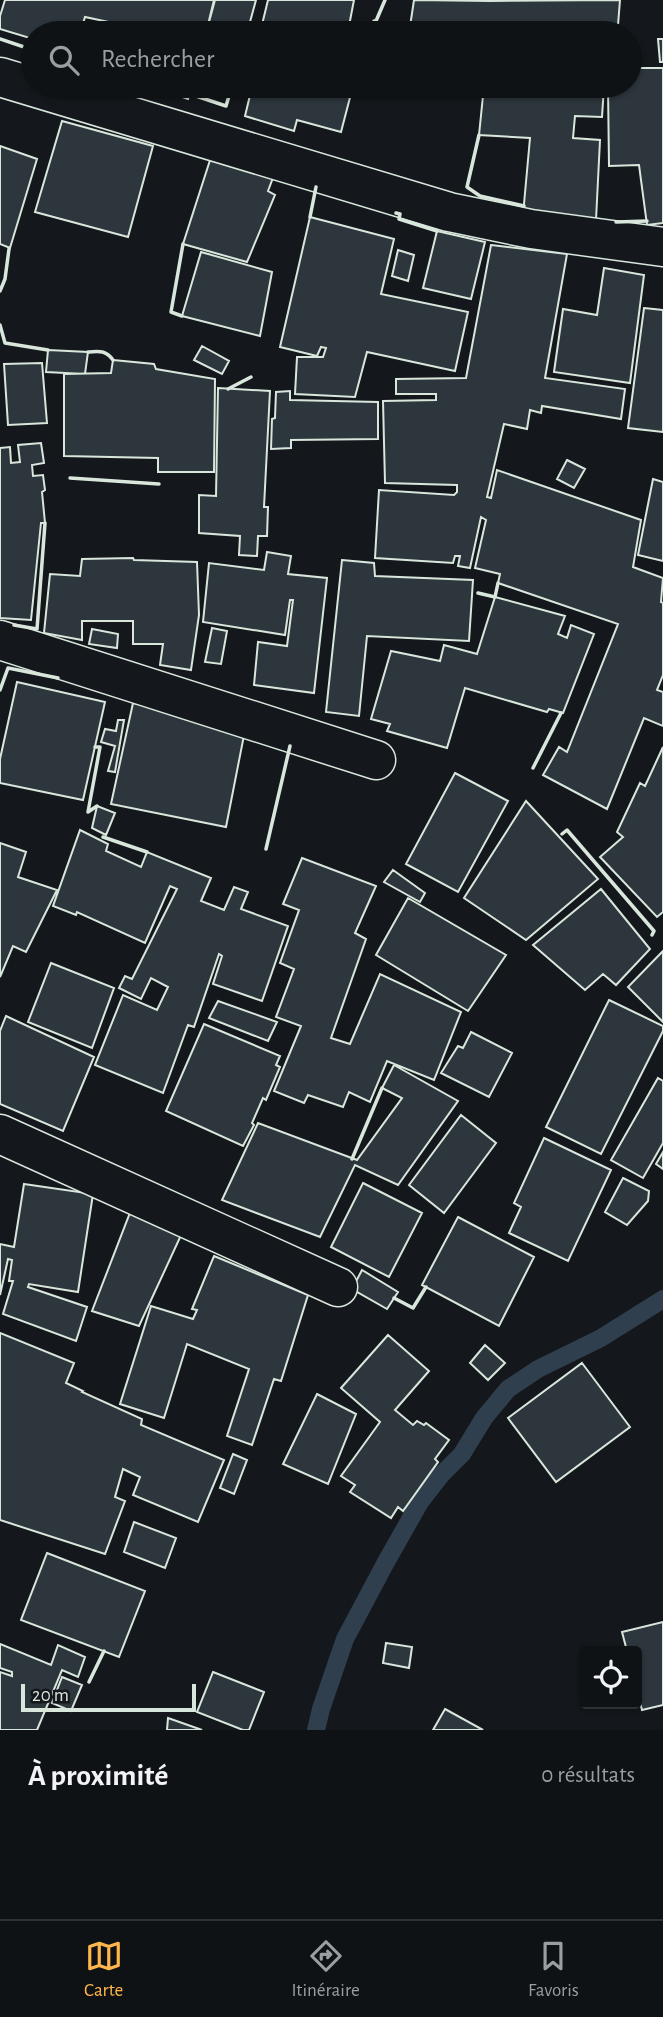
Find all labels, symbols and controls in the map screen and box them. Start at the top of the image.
search box [21,21,642,98]
icon: search [45,41,83,79]
text: Rechercher [101,46,214,72]
map controls [579,1646,642,1709]
button: locate [579,1646,642,1709]
scale bar [21,1681,196,1713]
text: 20 m [32,1686,69,1705]
text: À proximité [28,1761,168,1791]
text: 0 résultats [541,1764,635,1787]
tab: Carte [84,1937,123,2002]
tab: Itinéraire [291,1937,360,2002]
tab: Favoris [528,1937,579,2002]

